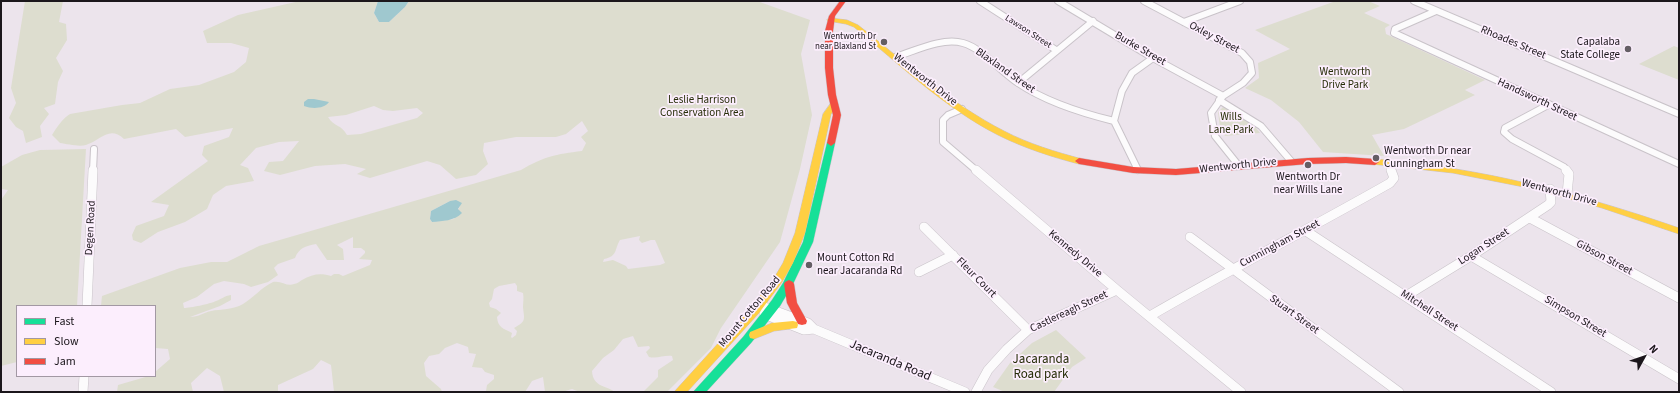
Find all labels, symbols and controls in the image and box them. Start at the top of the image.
street label: Lawson Street [1003,13,1053,51]
street label: Oxley Street [1186,19,1242,57]
street label: Rhoades Street [1478,23,1548,63]
street label: Burke Street [1112,29,1168,69]
place label: Wentworth Dr near Blaxland St [815,32,876,53]
place label: Capalaba State College [1560,36,1620,62]
marker: Wentworth Dr near Blaxland St [879,37,889,47]
marker: Capalaba State College [1623,44,1633,54]
street label: Blaxland Street [973,46,1037,96]
street label: Wentworth Drive [891,51,959,109]
park label: Wentworth Drive Park [1319,66,1371,92]
street label: Handsworth Street [1495,76,1579,124]
park label: Leslie Harrison Conservation Area [660,94,744,120]
park label: Wills Lane Park [1208,111,1254,137]
place label: Wentworth Dr near Cunningham St [1384,145,1471,171]
marker: Wentworth Dr near Cunningham St [1371,153,1381,163]
street label: Wentworth Drive [1199,155,1277,177]
marker: Wentworth Dr near Wills Lane [1303,160,1313,170]
place label: Wentworth Dr near Wills Lane [1273,171,1343,197]
street label: Wentworth Drive [1520,177,1598,209]
street label: Degen Road [83,200,99,256]
street label: Cunningham Street [1238,217,1322,271]
street label: Logan Street [1456,226,1512,268]
street label: Kennedy Drive [1045,228,1105,280]
street label: Gibson Street [1574,238,1634,278]
place label: Mount Cotton Rd near Jacaranda Rd [817,252,902,278]
street label: Fleur Court [953,255,999,301]
marker: Mount Cotton Rd near Jacaranda Rd [804,260,814,270]
street label: Mount Cotton Road [716,274,784,350]
street label: Mitchell Street [1398,287,1460,335]
street label: Castlereagh Street [1028,288,1110,336]
street label: Stuart Street [1267,293,1321,337]
street label: Simpson Street [1542,293,1608,341]
legend [16,305,156,377]
text: Fast [54,313,74,330]
text: Slow [54,333,79,350]
street label: Jacaranda Road [847,337,933,385]
north arrow [1624,337,1664,377]
text: N [1645,341,1662,357]
park label: Jacaranda Road park [1013,352,1069,383]
text: Jam [54,353,76,370]

